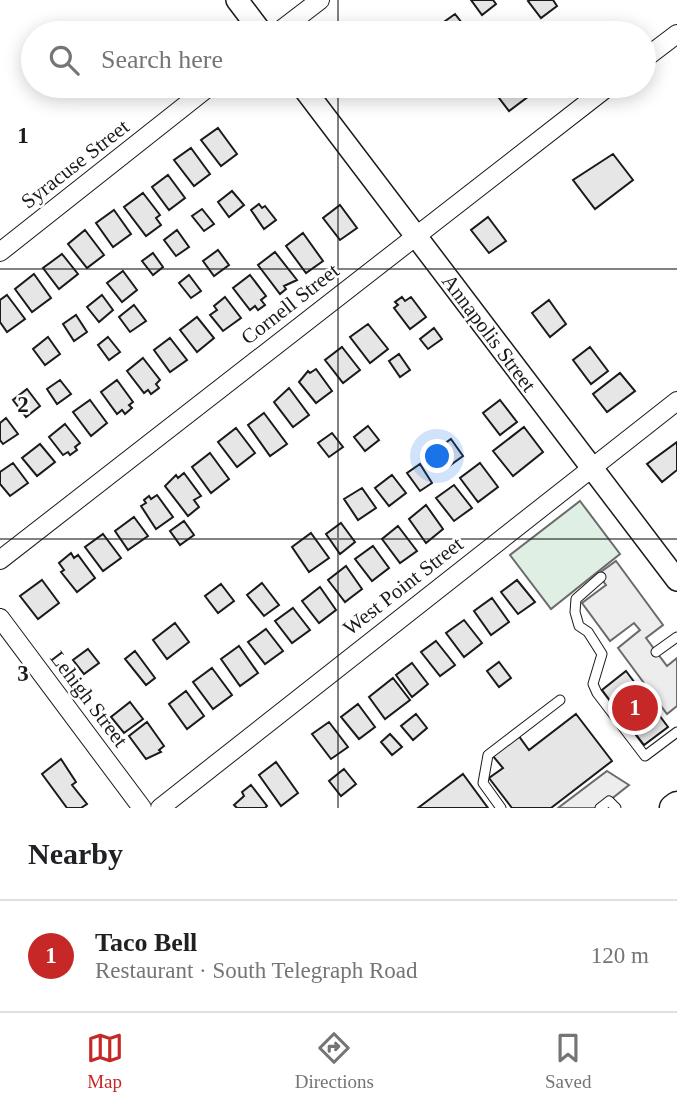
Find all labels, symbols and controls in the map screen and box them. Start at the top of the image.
search box [21,21,656,98]
icon: search [45,41,83,79]
text: Search here [101,45,223,74]
street label: Syracuse Street [16,114,134,213]
text: 1 [17,123,29,148]
street label: Cornell Street [236,258,344,350]
street label: Annapolis Street [437,270,541,396]
text: 2 [17,392,29,417]
your location [420,439,454,473]
street label: West Point Street [338,532,468,640]
street label: Lehigh Street [45,646,133,752]
text: 3 [17,661,29,686]
pin: 1 [612,682,658,734]
text: Nearby [28,837,123,870]
text: Taco Bell [95,928,197,957]
text: 1 [45,943,57,968]
text: 120 m [591,943,649,968]
text: Restaurant · South Telegraph Road [95,958,417,983]
tab: Map [86,1029,124,1093]
tab: Directions [295,1029,374,1093]
tab: Saved [545,1029,591,1093]

